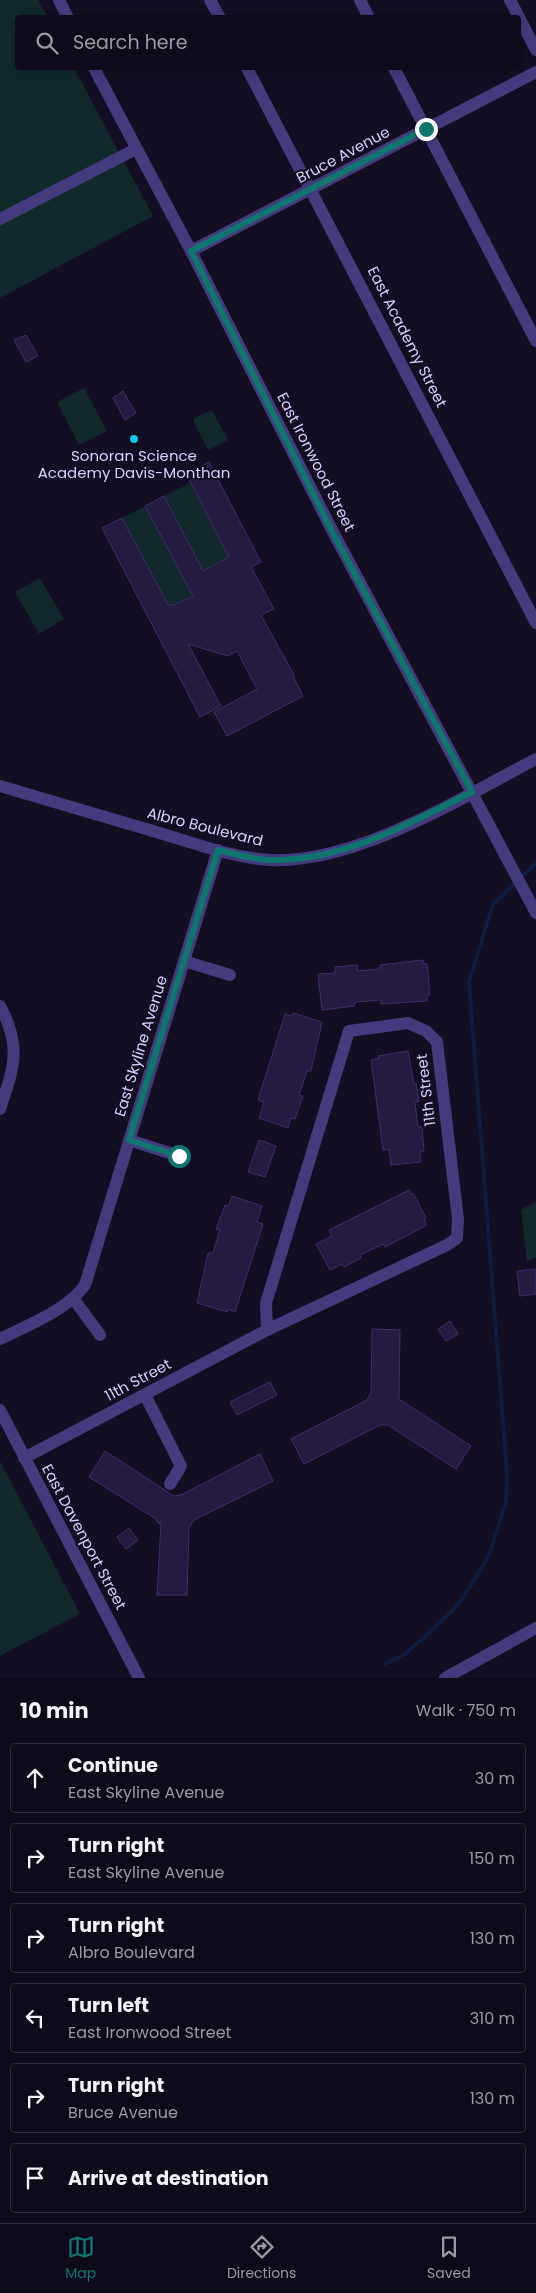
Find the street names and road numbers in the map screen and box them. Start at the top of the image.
street label: Bruce Avenue [292,121,393,188]
street label: East Academy Street [363,263,452,411]
street label: East Ironwood Street [272,389,361,535]
street label: Albro Boulevard [145,802,265,851]
street label: East Skyline Avenue [109,973,172,1119]
street label: 11th Street [411,1053,440,1127]
street label: 11th Street [101,1353,175,1406]
street label: East Davenport Street [37,1460,132,1613]

